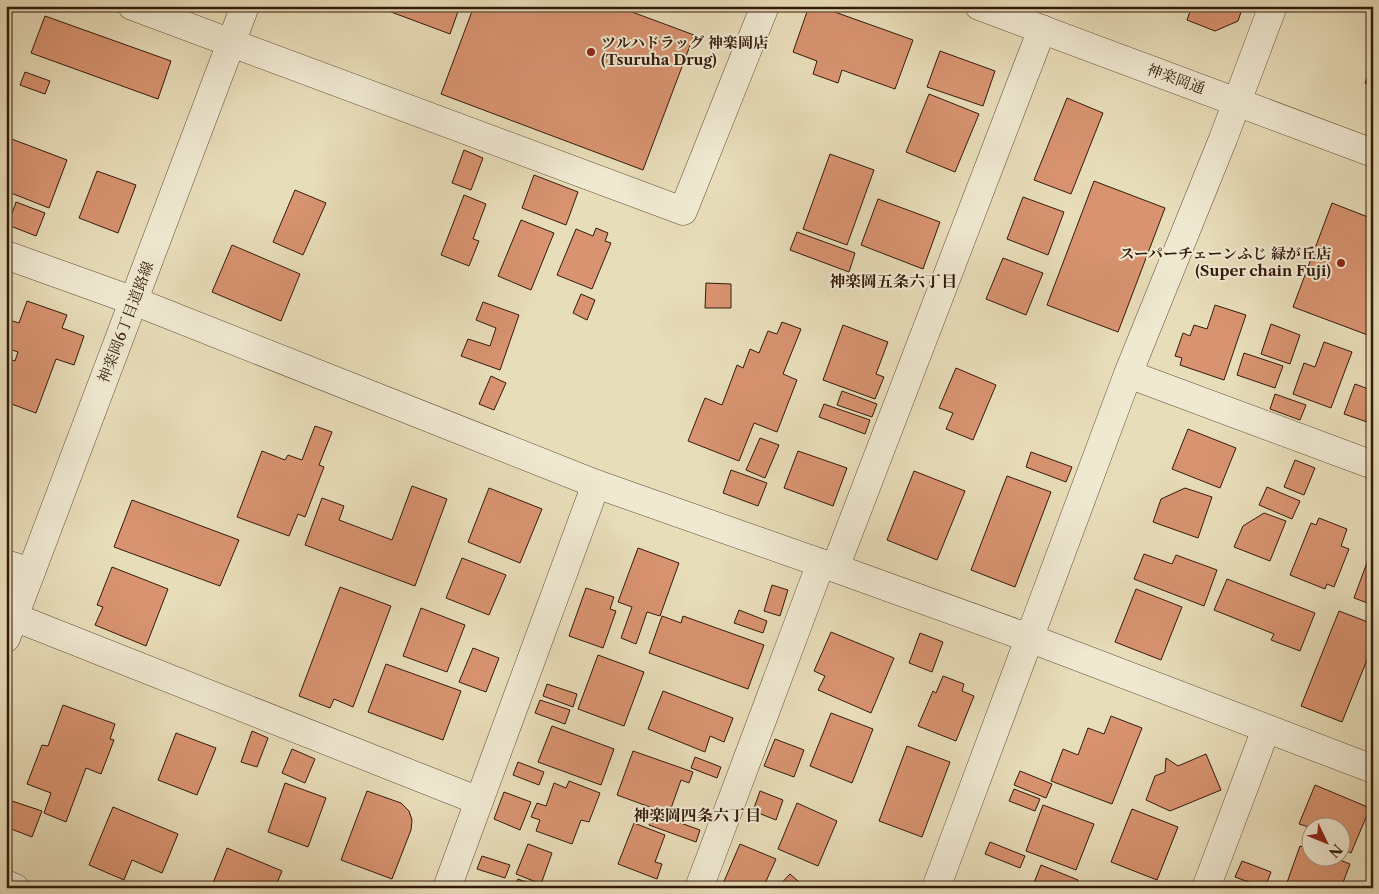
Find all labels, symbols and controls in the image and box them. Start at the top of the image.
place label: ツルハドラッグ 神楽岡店 (Tsuruha Drug) [601,33,768,69]
marker: ツルハドラッグ 神楽岡店 (Tsuruha Drug) [585,46,597,58]
street label: 神楽岡通 [1145,59,1208,98]
place label: スーパーチェーンふじ 緑が丘店 (Super chain Fuji) [1119,244,1331,280]
marker: スーパーチェーンふじ 緑が丘店 (Super chain Fuji) [1335,257,1347,269]
street label: 神楽岡6丁目道路線 [94,258,157,385]
district label: 神楽岡五条六丁目 [829,271,957,291]
district label: 神楽岡四条六丁目 [633,805,761,825]
north arrow [1302,816,1352,866]
text: N [1325,840,1346,861]

